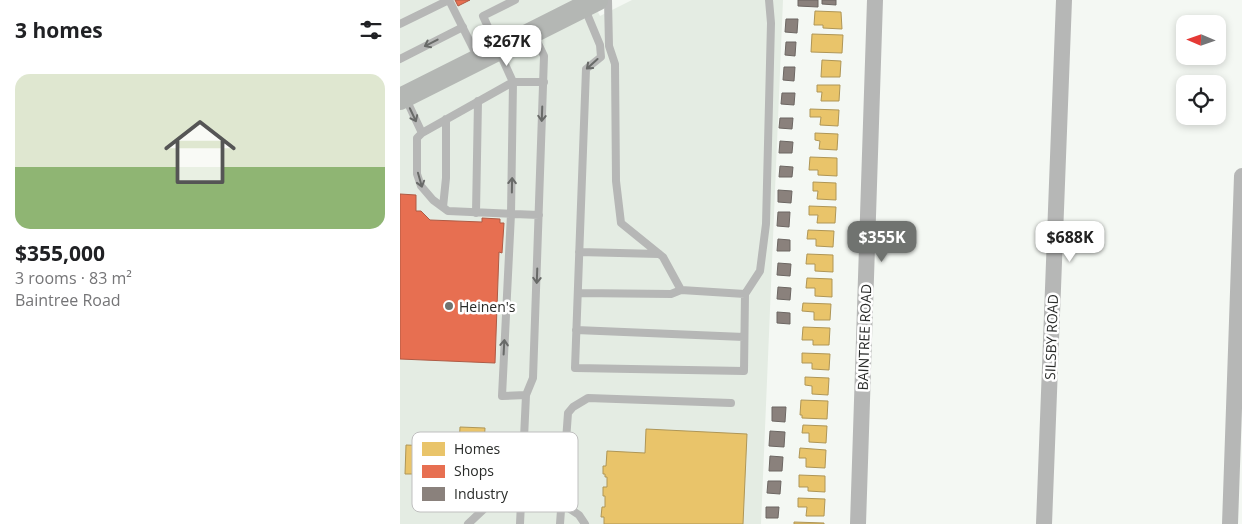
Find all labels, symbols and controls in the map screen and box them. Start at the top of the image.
north arrow [1176,15,1226,65]
map controls [1176,15,1226,125]
text: 3 homes [15,16,103,44]
icon: filters [357,16,385,44]
pin: $267K [472,24,542,67]
text: $267K [483,30,531,52]
one-way arrow [424,38,439,48]
one-way arrow [585,59,598,70]
button: locate [1176,75,1226,125]
one-way arrow [538,105,547,121]
icon: home [155,107,245,197]
one-way arrow [409,107,418,122]
one-way arrow [415,171,425,187]
one-way arrow [507,177,517,193]
pin: $355K [847,220,917,263]
pin: $688K [1035,220,1105,263]
text: $355K [858,226,906,248]
text: $688K [1046,226,1094,248]
text: $355,000 [15,239,105,267]
text: 3 rooms · 83 m² [15,267,132,289]
one-way arrow [532,268,541,284]
street label: BAINTREE ROAD [853,283,875,391]
text: Baintree Road [15,289,121,311]
street label: SILSBY ROAD [1040,294,1062,380]
place label: Heinen's [459,297,516,316]
marker: Heinen's [443,300,455,312]
one-way arrow [500,339,509,355]
legend [412,432,578,512]
text: Homes [454,439,501,458]
text: Shops [454,461,494,480]
text: Industry [454,484,509,503]

